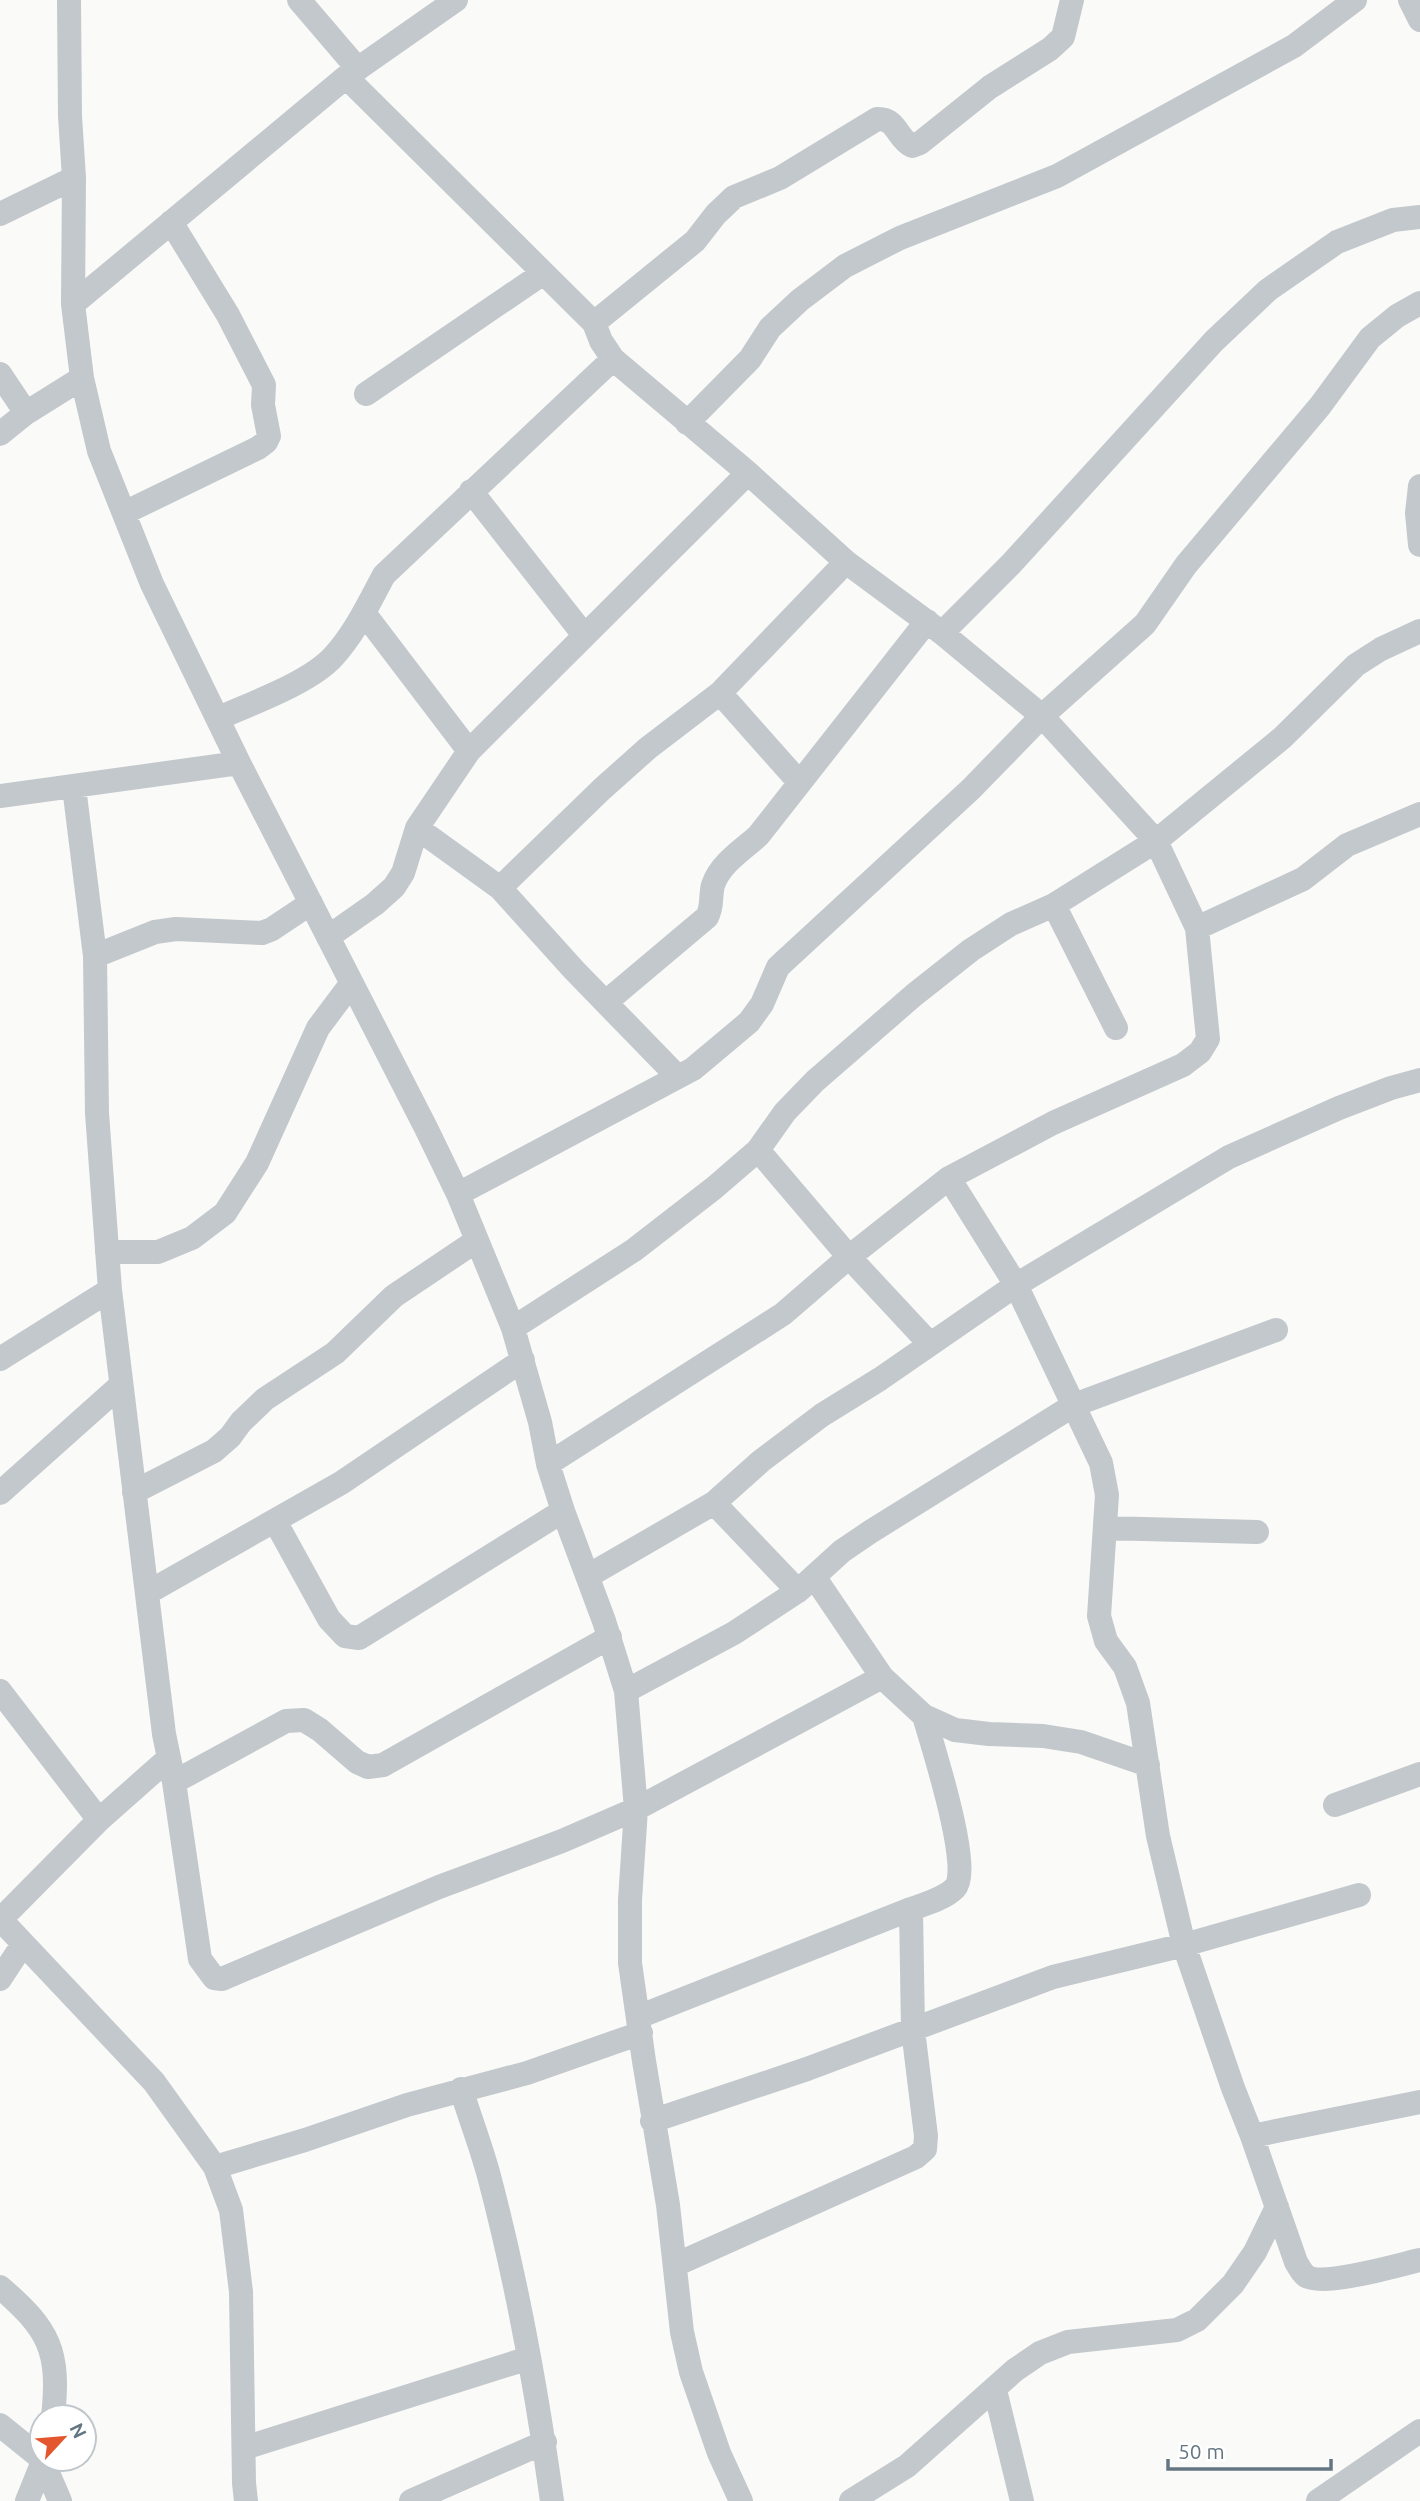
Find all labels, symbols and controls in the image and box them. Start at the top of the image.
north arrow [28,2403,98,2473]
text: N [65,2419,91,2442]
scale bar [1168,2428,1331,2472]
text: 50 m [1178,2439,1225,2463]

